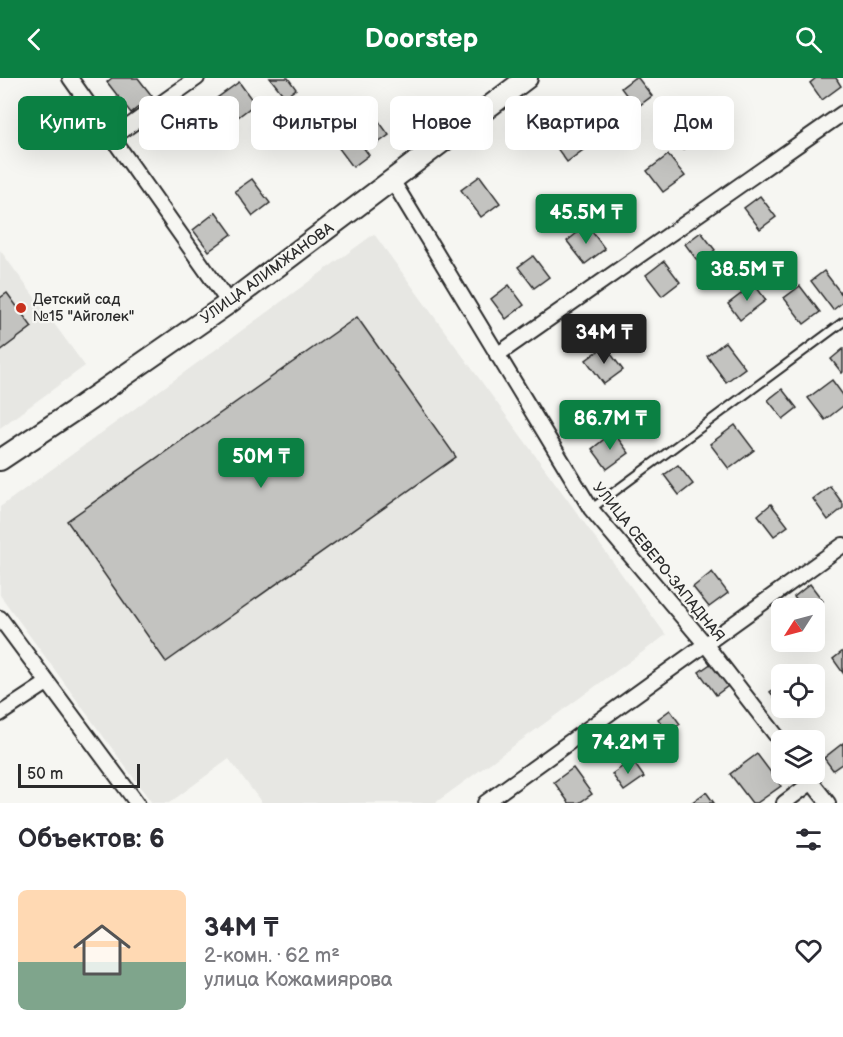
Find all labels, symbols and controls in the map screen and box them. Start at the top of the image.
icon: back [18,23,51,56]
text: Doorstep [365,23,478,55]
icon: search [792,23,825,56]
chip: Купить [18,96,127,150]
chip: Снять [139,96,239,150]
chip: Фильтры [251,96,378,150]
chip: Новое [390,96,493,150]
chip: Квартира [505,96,641,150]
chip: Дом [653,96,734,150]
pin: 45.5M ₸ [531,194,641,245]
text: 45.5M ₸ [550,201,622,225]
street label: УЛИЦА АЛИМЖАНОВА [197,218,338,328]
pin: 38.5M ₸ [692,251,802,302]
text: 38.5M ₸ [710,258,784,282]
place label: Детский сад №15 "Айголек" [33,290,134,326]
marker: Детский сад №15 "Айголек" [14,301,28,315]
pin: 34M ₸ [562,314,646,365]
text: 34M ₸ [575,321,633,345]
pin: 86.7M ₸ [555,400,665,451]
text: 86.7M ₸ [573,407,647,431]
pin: 50M ₸ [219,438,303,489]
text: 50M ₸ [232,445,290,469]
street label: УЛИЦА СЕВЕРО-ЗАПАДНАЯ [588,479,729,646]
north arrow [771,598,825,652]
map controls [771,598,825,784]
button: locate [771,664,825,718]
pin: 74.2M ₸ [573,724,683,775]
button: layers [771,730,825,784]
text: 74.2M ₸ [592,731,664,755]
scale bar [18,761,140,788]
text: 50 m [27,765,63,784]
icon: filters [792,823,825,856]
text: Объектов: 6 [18,824,165,855]
text: 34M ₸ [204,913,278,944]
icon: home [66,914,138,986]
icon: heart [792,934,825,967]
text: 2-комн. · 62 m² [204,944,340,968]
text: улица Кожамиярова [204,968,393,992]

